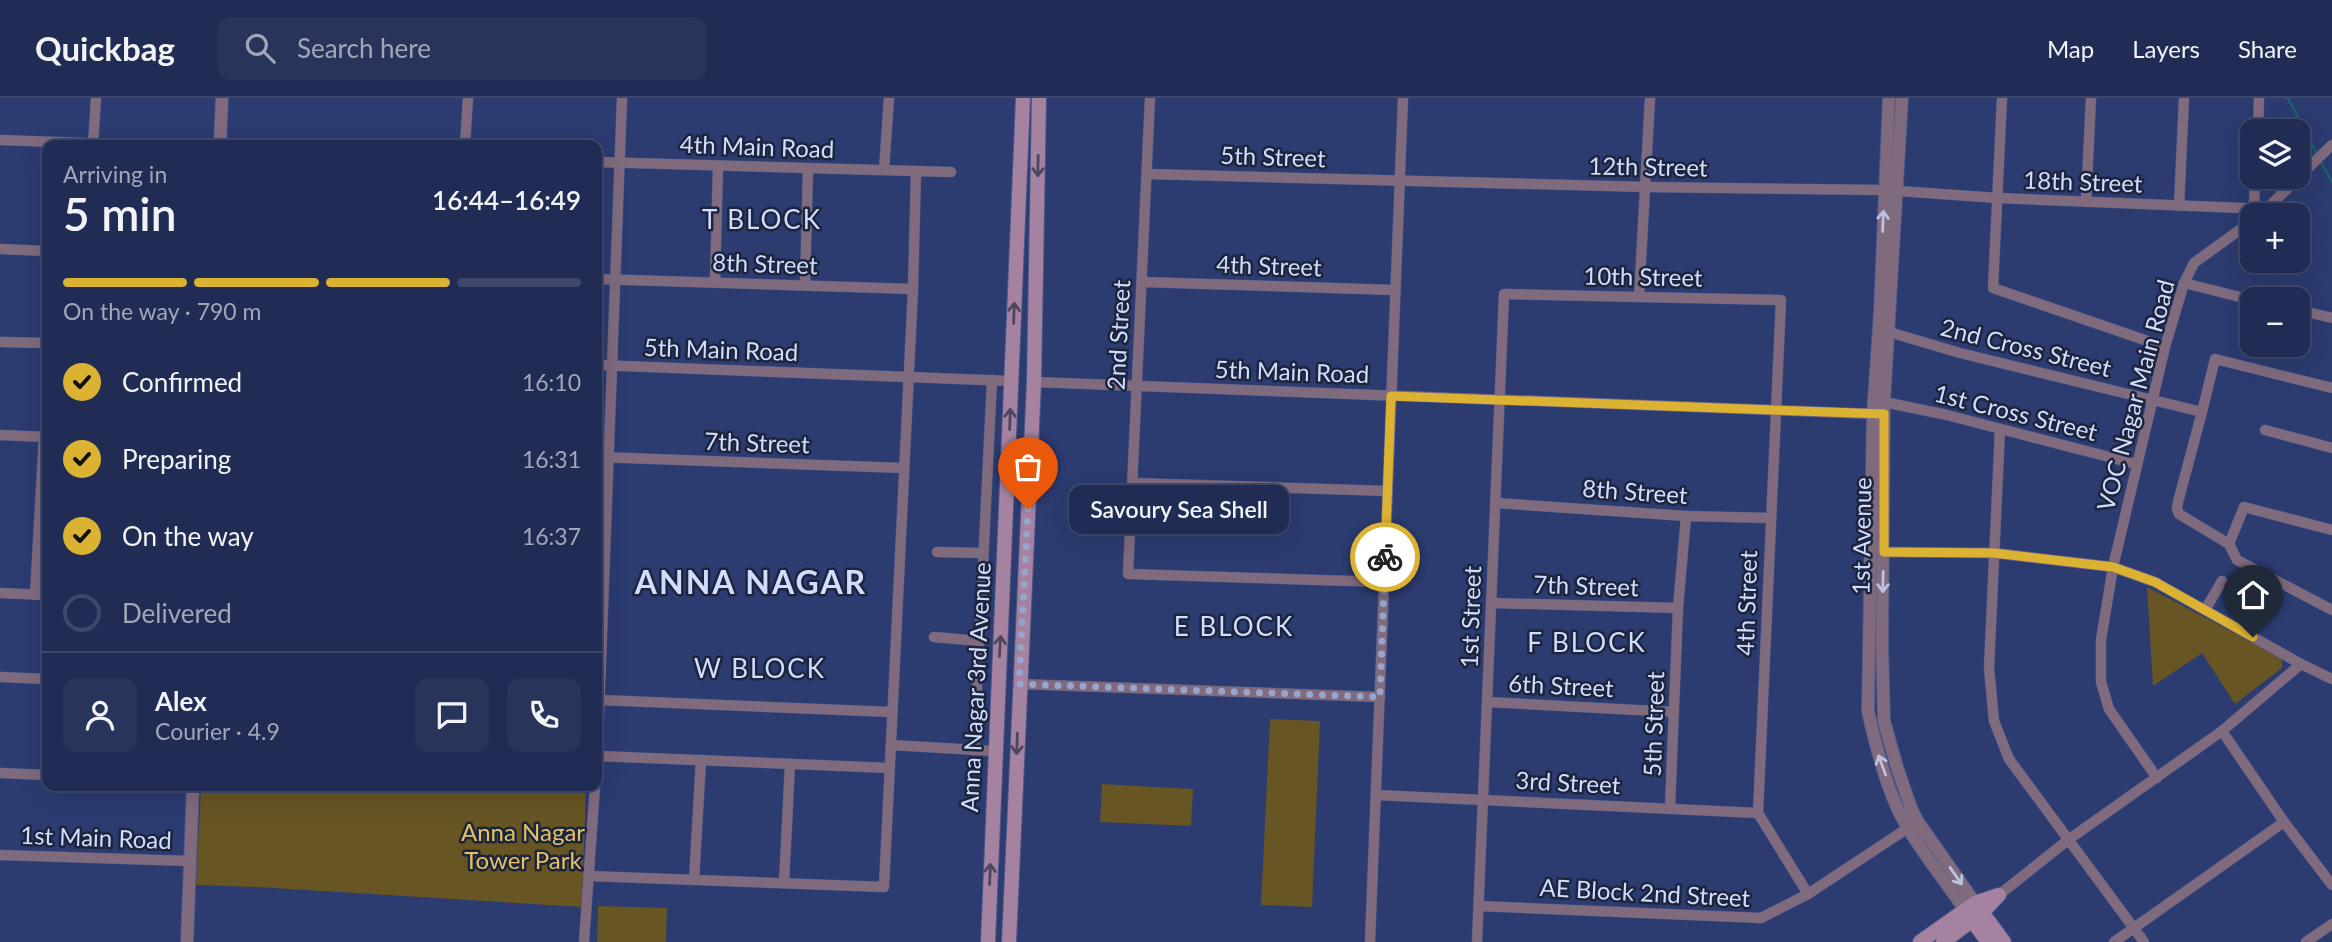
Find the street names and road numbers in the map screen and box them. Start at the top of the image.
street label: 4th Main Road [679,129,835,163]
street label: 5th Street [1220,140,1326,172]
street label: 12th Street [1588,150,1708,182]
street label: 18th Street [2023,164,2143,198]
street label: 8th Street [712,247,818,279]
street label: 4th Street [1216,249,1322,281]
street label: 10th Street [1583,260,1703,292]
street label: VOC Nagar Main Road [2090,276,2180,514]
street label: 2nd Street [1101,279,1135,391]
street label: 2nd Cross Street [1938,312,2115,382]
street label: 5th Main Road [643,332,799,366]
street label: 5th Main Road [1214,354,1370,388]
street label: 1st Cross Street [1931,378,2101,446]
street label: 7th Street [704,426,810,458]
street label: 8th Street [1581,473,1689,509]
street label: 1st Avenue [1845,477,1877,595]
street label: 4th Street [1730,550,1762,656]
street label: Anna Nagar 3rd Avenue [954,561,996,813]
street label: 1st Street [1454,565,1486,669]
street label: 7th Street [1533,569,1639,601]
street label: 6th Street [1508,668,1615,702]
street label: 5th Street [1637,671,1669,777]
street label: 3rd Street [1515,765,1622,799]
street label: 1st Main Road [20,820,172,854]
street label: AE Block 2nd Street [1539,872,1751,912]

